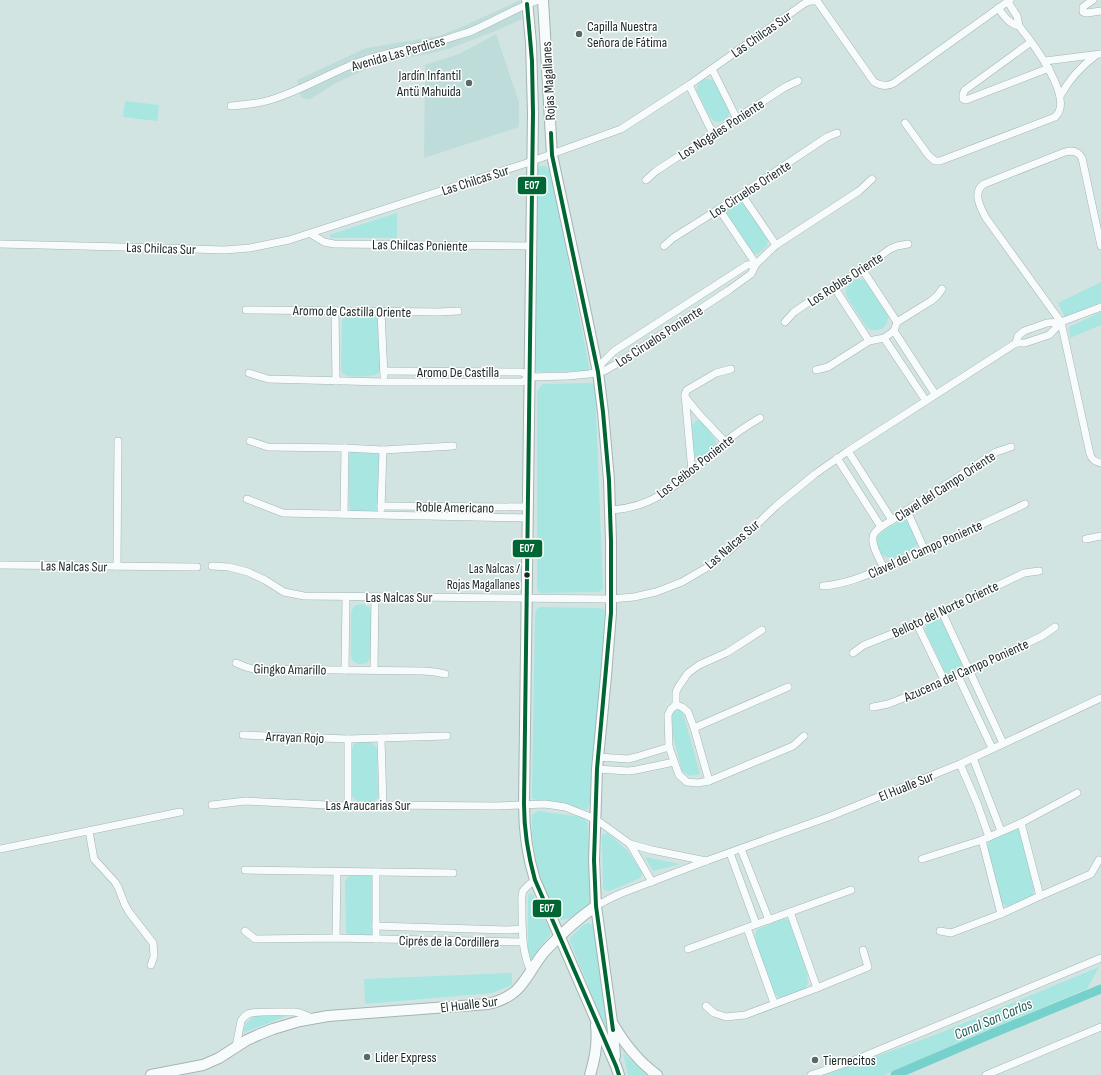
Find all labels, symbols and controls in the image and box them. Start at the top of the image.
street label: Las Chilcas Sur [728,7,795,61]
place label: Capilla Nuestra Señora de Fátima [587,18,667,51]
marker: Capilla Nuestra Señora de Fátima [574,29,584,39]
street label: Avenida Las Perdices [348,32,447,75]
street label: Rojas Magallanes [538,41,559,121]
place label: Jardín Infantil Antü Mahuida [396,67,461,100]
marker: Jardín Infantil Antü Mahuida [464,78,474,88]
street label: Los Nogales Poniente [675,95,767,164]
street label: Los Ciruelos Oriente [706,157,794,222]
street label: Las Chilcas Sur [439,162,511,199]
line badge: E07 [517,176,547,195]
text: E07 [525,179,540,192]
street label: Las Chilcas Poniente [372,236,468,255]
street label: Las Chilcas Sur [126,239,196,258]
street label: Los Robles Oriente [804,249,886,310]
street label: Aromo de Castilla Oriente [292,302,411,321]
street label: Los Ciruelos Poniente [613,302,706,371]
street label: Aromo De Castilla [416,364,499,381]
street label: Los Ceibos Poniente [653,431,737,502]
street label: Clavel del Campo Oriente [892,448,999,525]
street label: Roble Americano [416,498,495,517]
street label: Las Nalcas Sur [702,516,763,573]
street label: Clavel del Campo Poniente [865,517,985,582]
line badge: E07 [512,539,543,558]
text: E07 [520,542,535,555]
street label: Las Nalcas Sur [40,557,108,576]
place label: Las Nalcas / Rojas Magallanes [447,561,520,593]
marker: Las Nalcas / Rojas Magallanes [522,570,532,580]
street label: Belloto del Norte Oriente [889,577,1001,642]
street label: Las Nalcas Sur [366,589,432,606]
street label: Azucena del Campo Poniente [900,635,1031,706]
street label: Gingko Amarillo [254,660,327,679]
street label: Arrayan Rojo [264,728,325,747]
street label: El Hualle Sur [876,768,936,805]
street label: Las Araucarias Sur [325,797,411,814]
line badge: E07 [532,899,562,918]
text: E07 [540,902,555,915]
street label: Ciprés de la Cordillera [399,932,499,951]
street label: El Hualle Sur [439,993,499,1016]
water label: Canal San Carlos [951,994,1036,1044]
place label: Lider Express [375,1049,437,1066]
marker: Lider Express [362,1052,372,1062]
place label: Tiernecitos [823,1052,876,1069]
marker: Tiernecitos [810,1055,820,1065]

